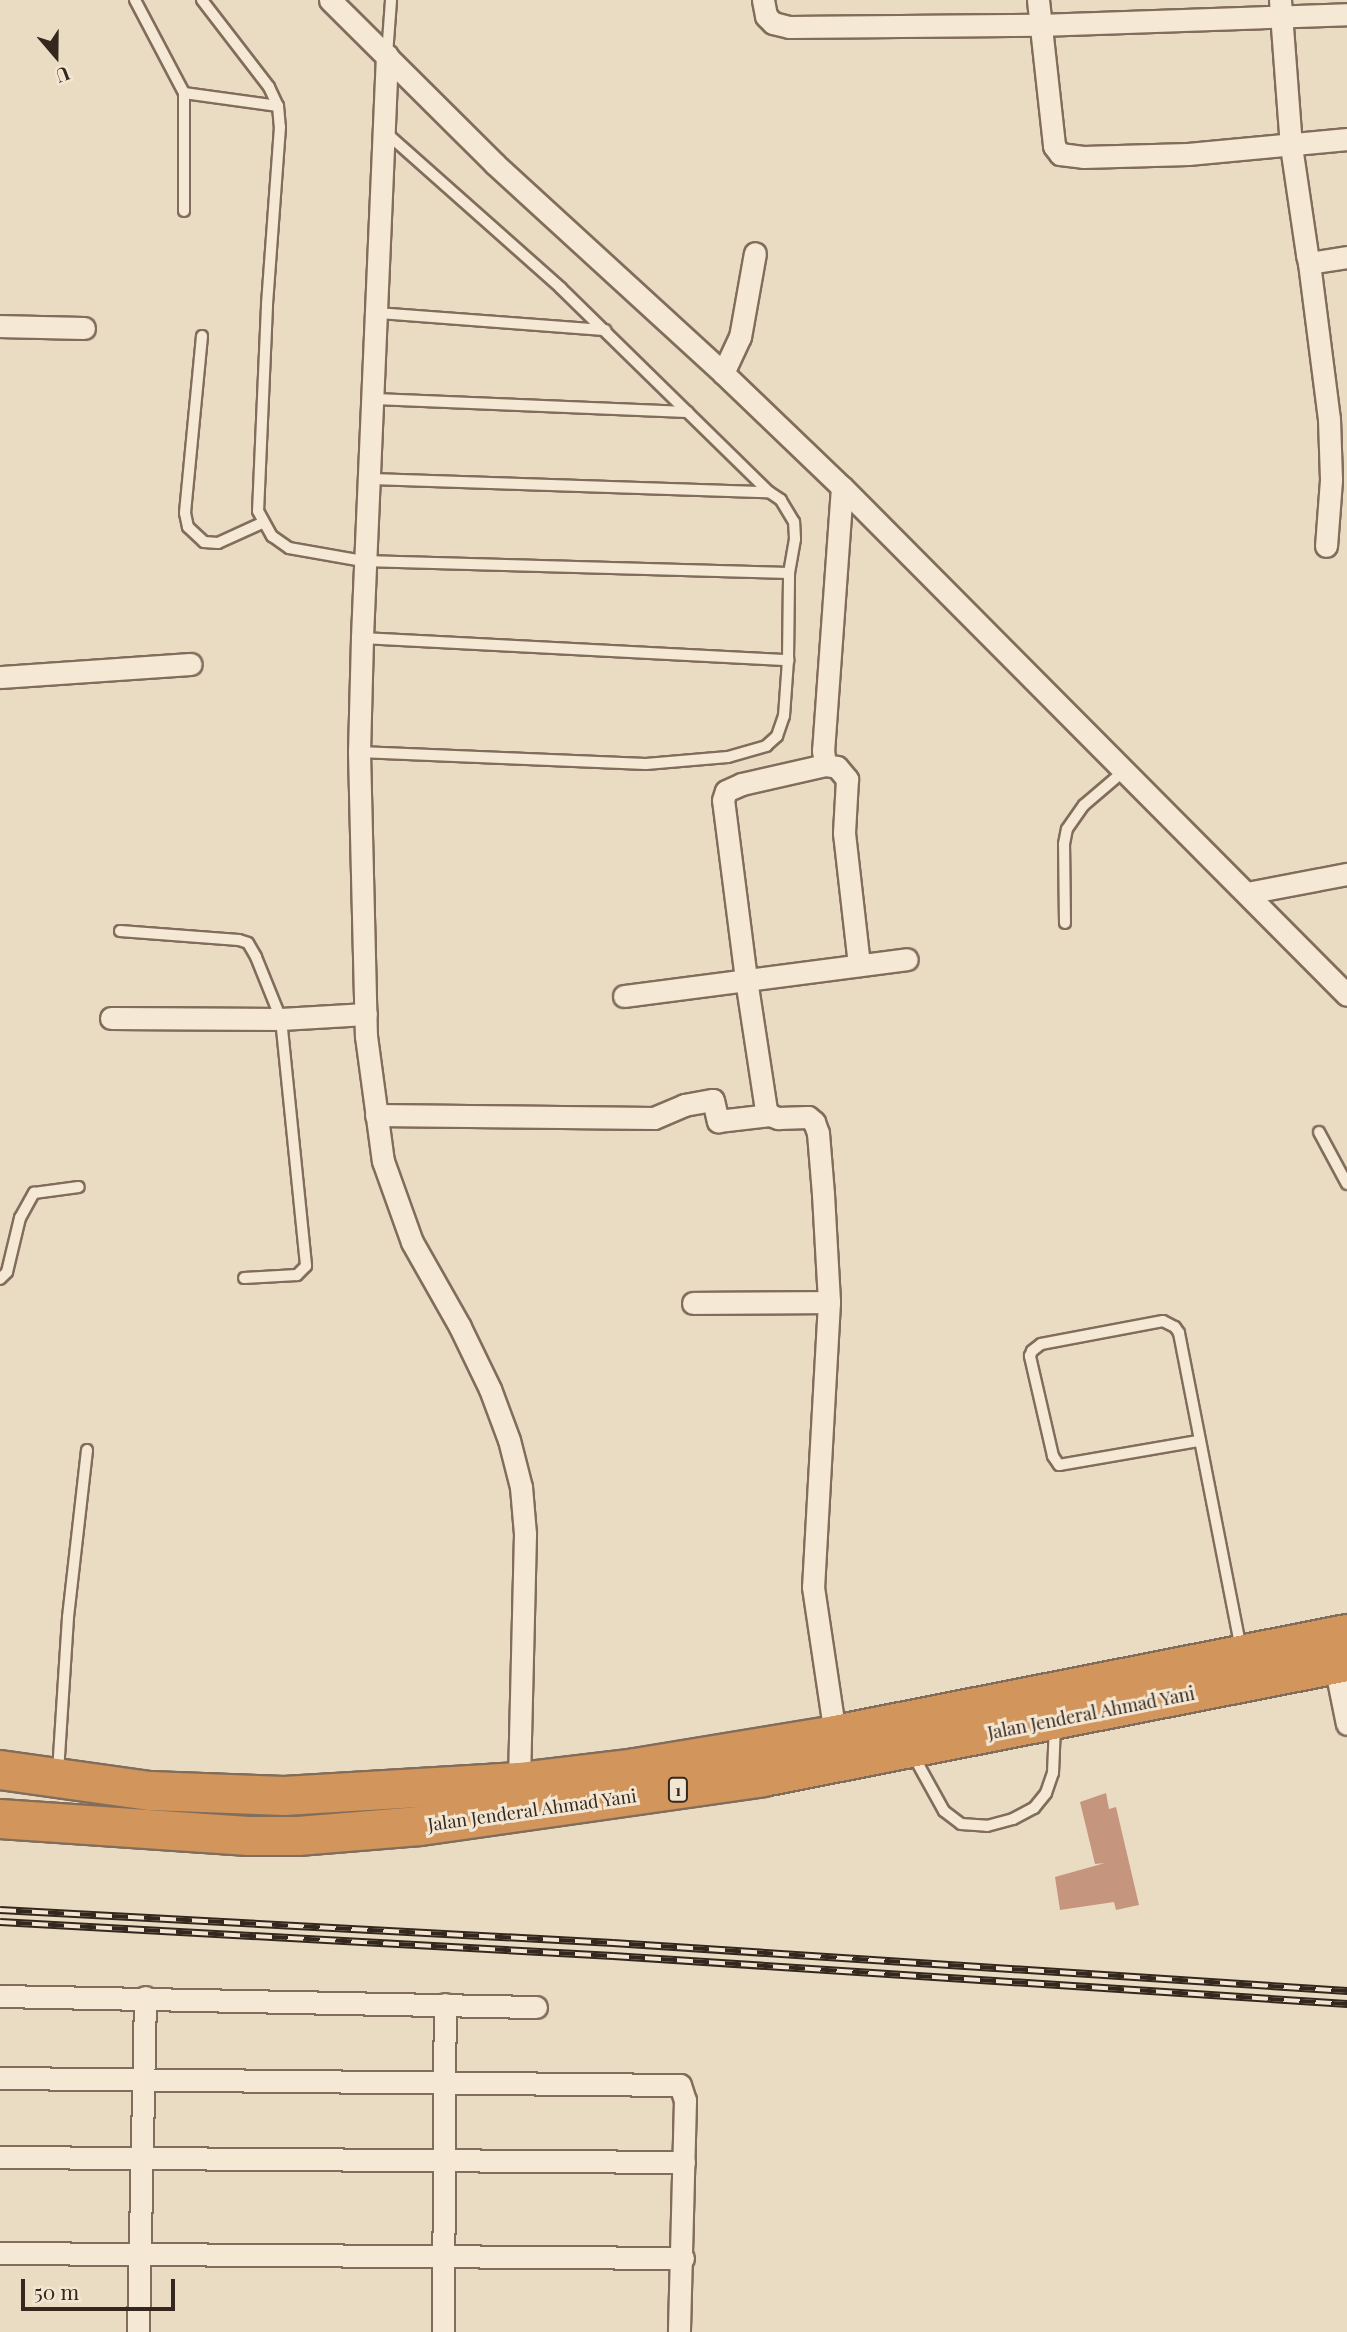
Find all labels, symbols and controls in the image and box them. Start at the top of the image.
north arrow [21,21,91,91]
text: U [53,61,74,90]
street label: Jalan Jenderal Ahmad Yani [985,1682,1197,1744]
road number: 1 [668,1778,688,1802]
street label: Jalan Jenderal Ahmad Yani [426,1785,638,1835]
scale bar [24,2266,178,2310]
text: 50 m [34,2277,79,2305]

